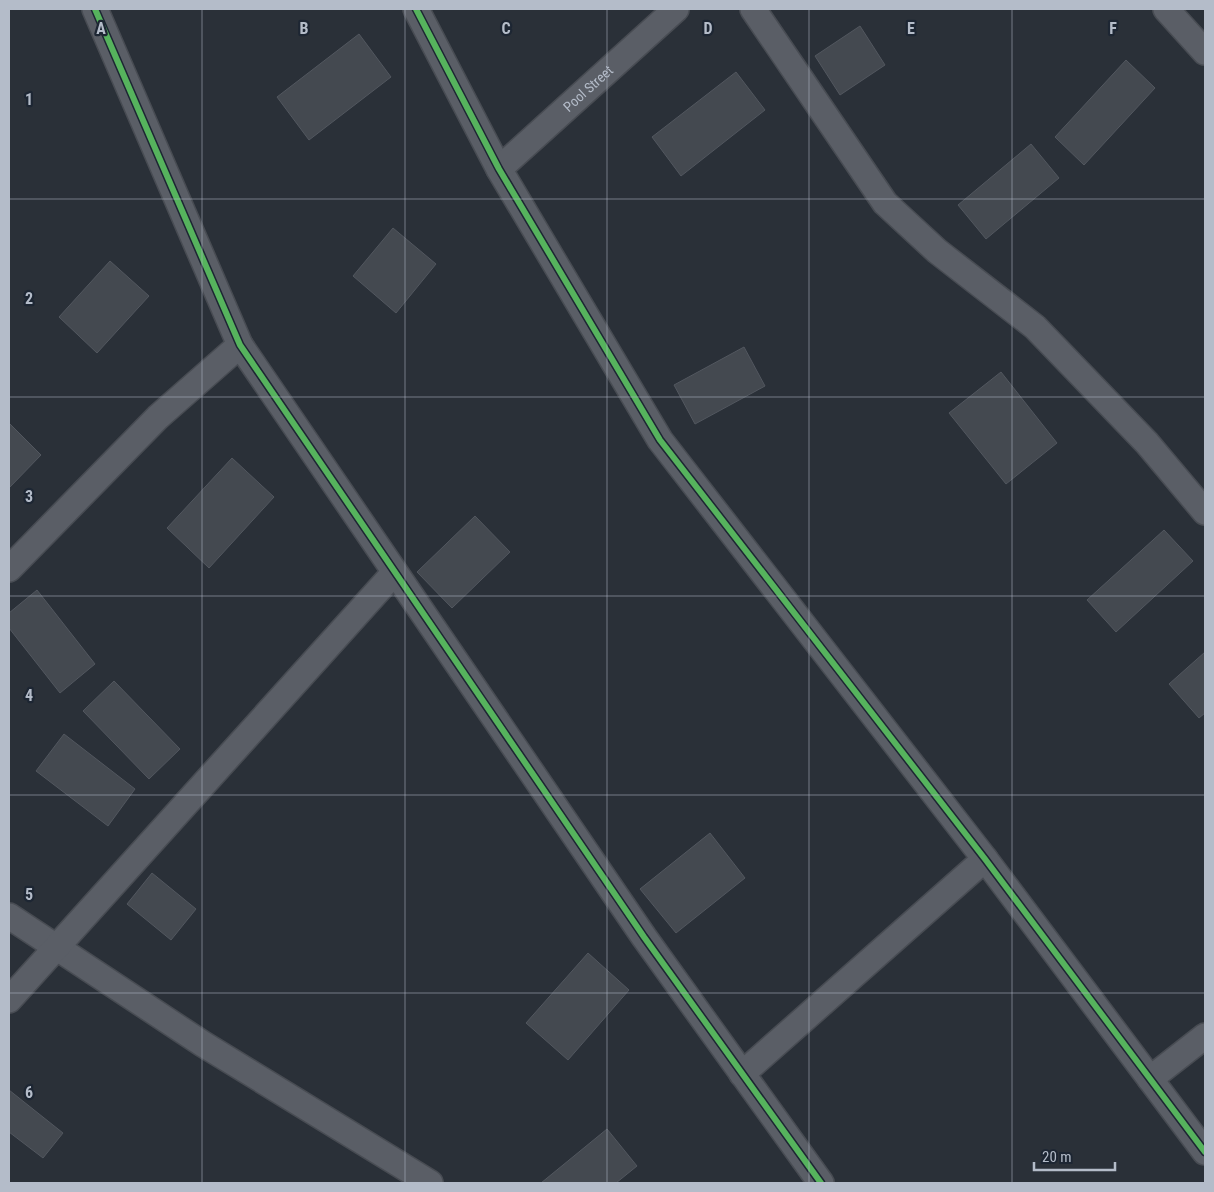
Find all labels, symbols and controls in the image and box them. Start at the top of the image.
text: A [96,19,106,38]
text: B [300,19,309,38]
text: C [501,19,511,38]
text: D [703,19,713,38]
text: E [907,19,915,38]
text: F [1109,19,1117,38]
street label: Pool Street [560,62,616,115]
text: 1 [25,90,33,109]
text: 2 [25,289,33,308]
text: 3 [25,487,33,506]
text: 4 [25,686,33,705]
text: 5 [25,885,33,904]
text: 6 [25,1083,33,1102]
scale bar [1034,1140,1115,1172]
text: 20 m [1042,1148,1072,1166]

